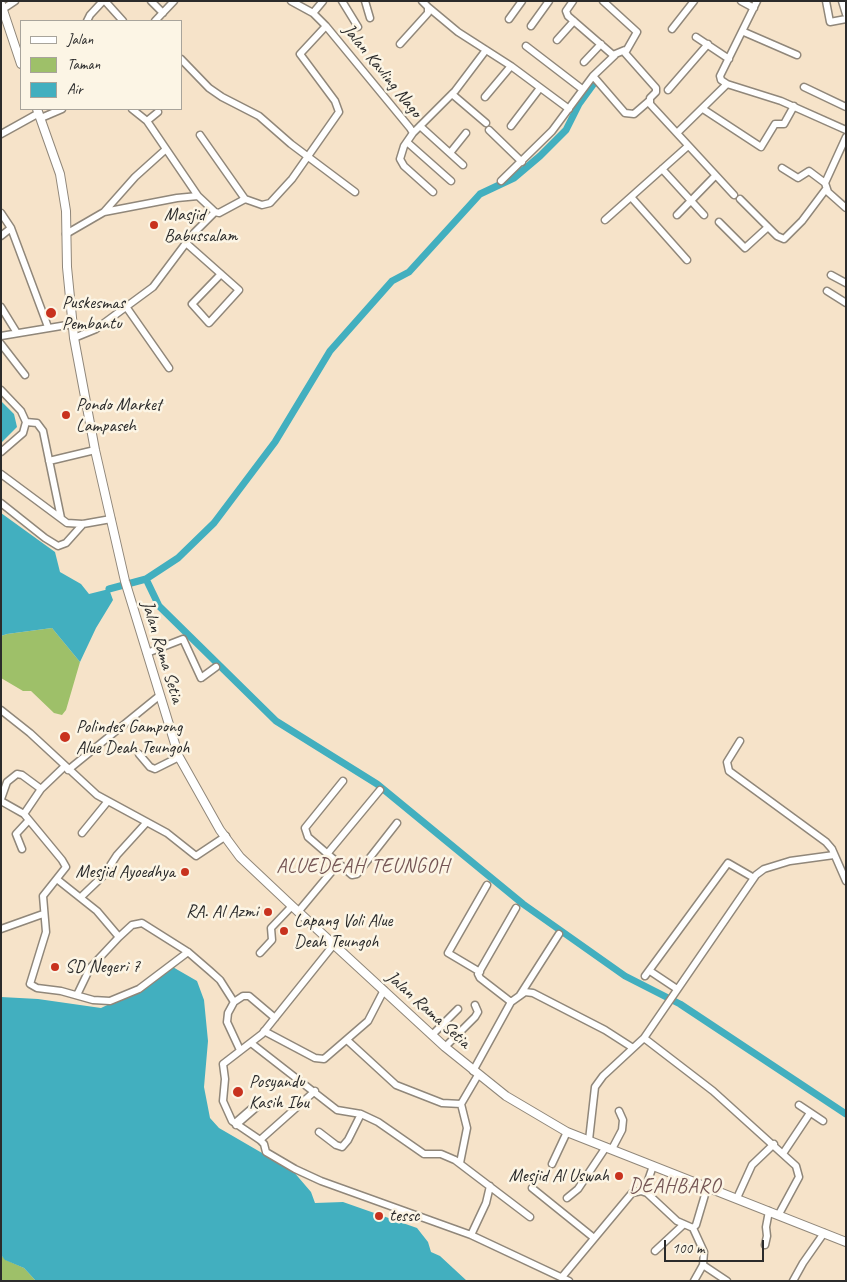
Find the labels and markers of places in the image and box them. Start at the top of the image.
place label: Masjid Babussalam [164,204,237,246]
marker: Masjid Babussalam [148,219,160,231]
place label: Puskesmas Pembantu [62,292,125,334]
marker: Puskesmas Pembantu [44,306,58,320]
place label: Pondo Market Lampaseh [76,394,162,436]
marker: Pondo Market Lampaseh [60,409,72,421]
place label: Polindes Gampong Alue Deah Teungoh [76,716,189,759]
marker: Polindes Gampong Alue Deah Teungoh [58,730,72,744]
place label: Mesjid Ayoedhya [76,861,175,883]
marker: Mesjid Ayoedhya [179,866,191,878]
place label: RA. Al Azmi [186,901,258,923]
marker: RA. Al Azmi [262,906,274,918]
place label: Lapang Voli Alue Deah Teungoh [294,910,392,952]
marker: Lapang Voli Alue Deah Teungoh [278,925,290,937]
place label: SD Negeri 7 [65,956,140,978]
marker: SD Negeri 7 [49,961,61,973]
place label: Posyandu Kasih Ibu [249,1071,309,1114]
marker: Posyandu Kasih Ibu [231,1085,245,1099]
place label: Mesjid Al Uswah [509,1165,609,1187]
marker: Mesjid Al Uswah [613,1170,625,1182]
place label: tessc [389,1205,419,1227]
marker: tessc [373,1210,385,1222]

